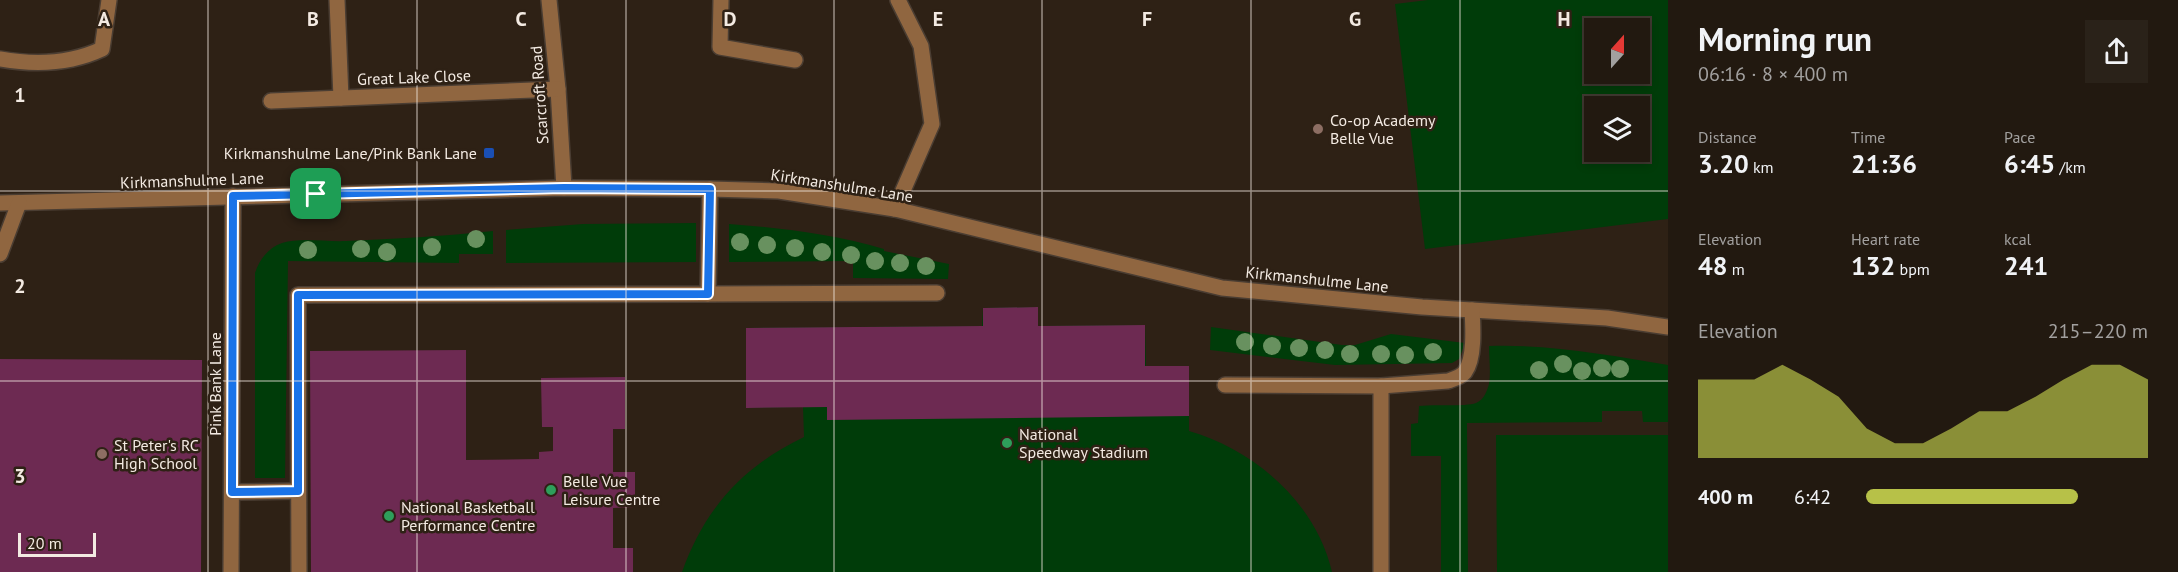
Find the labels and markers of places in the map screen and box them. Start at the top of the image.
place label: Co-op Academy Belle Vue [1330,110,1436,148]
marker: Co-op Academy Belle Vue [1311,122,1325,136]
place label: Kirkmanshulme Lane/Pink Bank Lane [224,143,477,163]
marker: Kirkmanshulme Lane/Pink Bank Lane [482,146,496,160]
pin [290,168,341,219]
place label: National Speedway Stadium [1019,424,1148,462]
place label: St Peter's RC High School [114,435,199,473]
marker: National Speedway Stadium [1000,436,1014,450]
marker: St Peter's RC High School [95,447,109,461]
place label: Belle Vue Leisure Centre [563,471,660,509]
marker: Belle Vue Leisure Centre [544,483,558,497]
place label: National Basketball Performance Centre [401,497,535,535]
marker: National Basketball Performance Centre [382,509,396,523]

